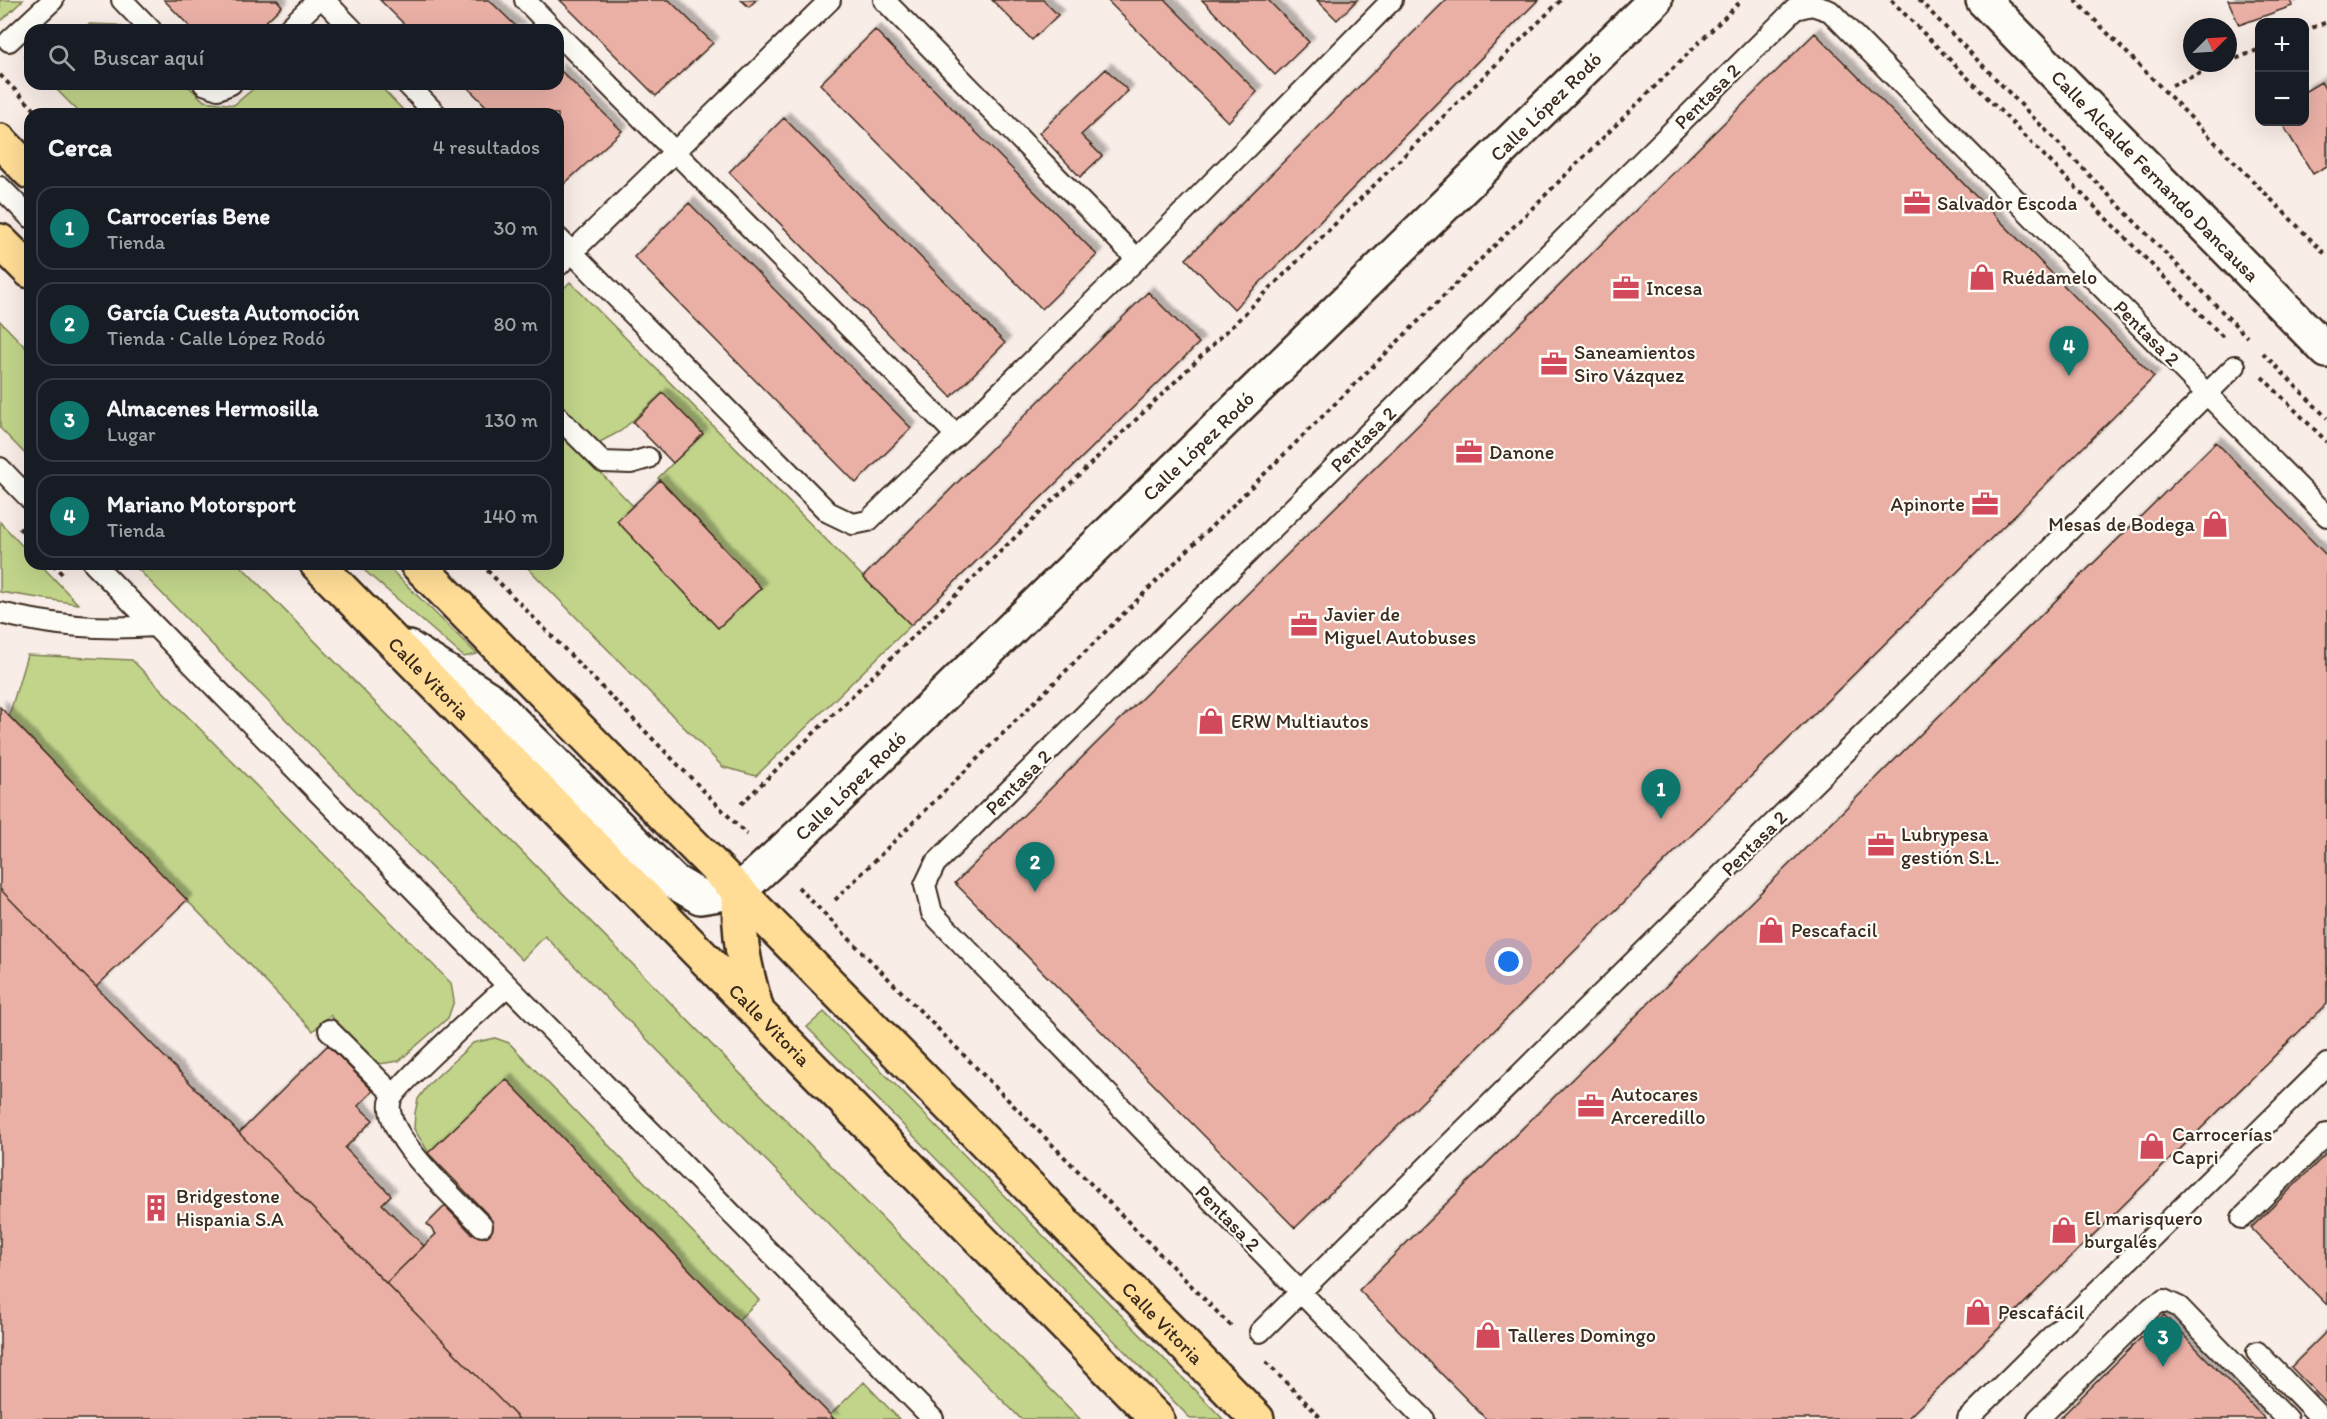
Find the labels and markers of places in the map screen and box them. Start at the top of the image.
office icon: Salvador Escoda [1902,188,1932,218]
place label: Salvador Escoda [1937,191,2078,215]
shop icon: Ruédamelo [1967,262,1997,292]
place label: Ruédamelo [2002,265,2097,289]
office icon: Incesa [1611,273,1641,303]
place label: Incesa [1646,276,1702,300]
pin: 4 [2050,326,2088,376]
place label: Saneamientos Siro Vázquez [1574,340,1696,387]
office icon: Saneamientos Siro Vázquez [1539,349,1569,379]
office icon: Danone [1454,437,1484,467]
place label: Danone [1489,440,1554,464]
office icon: Apinorte [1970,489,2000,519]
place label: Apinorte [1891,492,1965,516]
shop icon: Mesas de Bodega [2200,509,2230,539]
place label: Mesas de Bodega [2048,512,2196,536]
place label: Javier de Miguel Autobuses [1324,602,1476,649]
office icon: Javier de Miguel Autobuses [1289,610,1319,640]
shop icon: ERW Multiautos [1196,706,1226,736]
place label: ERW Multiautos [1231,709,1369,733]
pin: 1 [1642,770,1680,819]
place label: Lubrypesa gestión S.L. [1901,822,2000,869]
office icon: Lubrypesa gestión S.L. [1866,830,1896,860]
pin: 2 [1016,842,1054,892]
shop icon: Pescafacil [1756,915,1786,945]
place label: Pescafacil [1791,918,1878,942]
place label: Autocares Arceredillo [1611,1082,1706,1129]
office icon: Autocares Arceredillo [1576,1091,1606,1121]
place label: Carrocerías Capri [2172,1122,2272,1169]
shop icon: Carrocerías Capri [2137,1131,2167,1161]
place label: Bridgestone Hispania S.A [176,1184,284,1231]
building icon: Bridgestone Hispania S.A [141,1193,171,1223]
place label: El marisquero burgalés [2084,1206,2203,1253]
shop icon: El marisquero burgalés [2049,1215,2079,1245]
shop icon: Pescafácil [1963,1297,1993,1327]
place label: Pescafácil [1998,1300,2085,1324]
pin: 3 [2144,1318,2182,1367]
shop icon: Talleres Domingo [1473,1320,1503,1350]
place label: Talleres Domingo [1508,1323,1656,1347]

